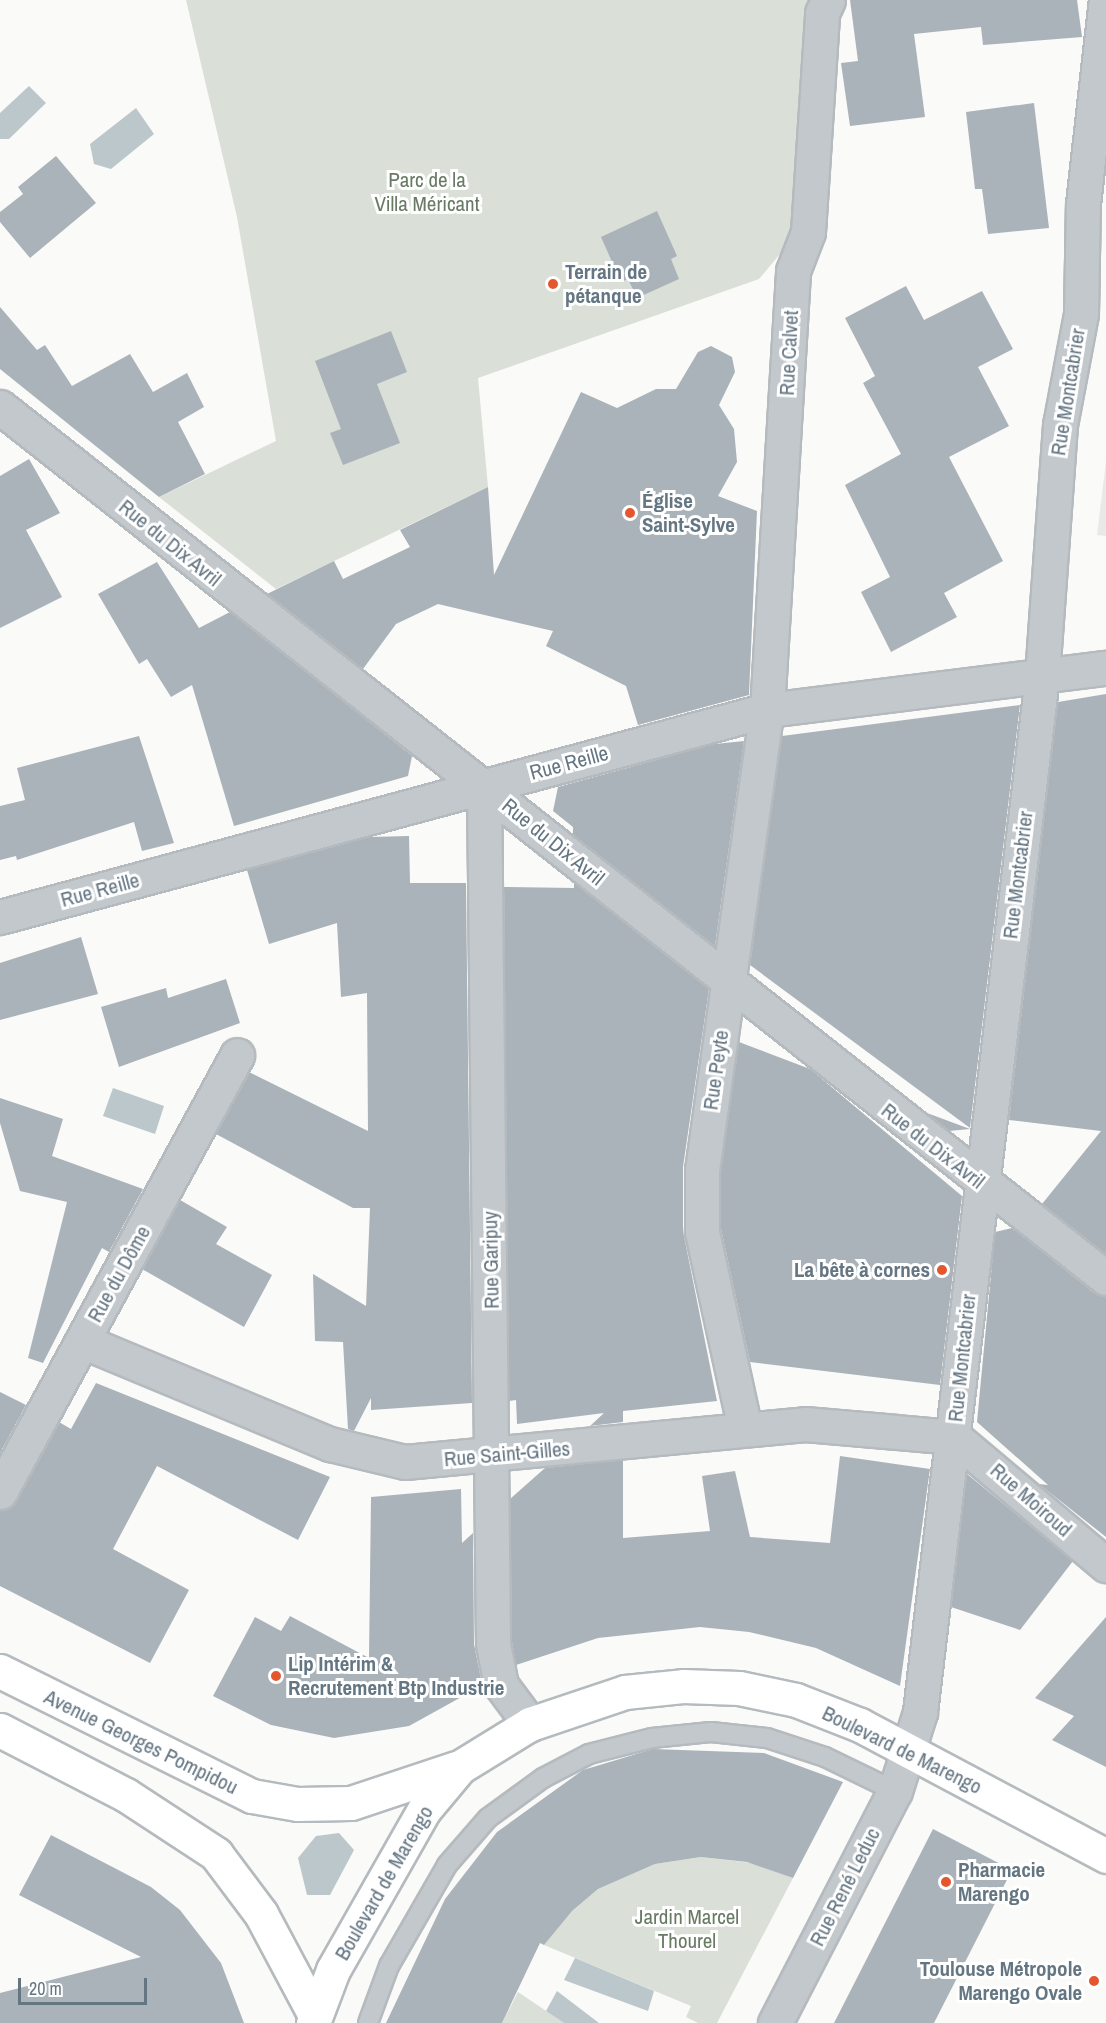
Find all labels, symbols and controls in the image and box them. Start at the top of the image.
park label: Parc de la Villa Méricant [375,167,479,217]
place label: Terrain de pétanque [565,259,647,309]
marker: Terrain de pétanque [546,277,560,291]
street label: Rue Calvet [774,310,804,396]
street label: Rue Montcabrier [1046,327,1090,457]
place label: Église Saint-Sylve [642,488,735,538]
street label: Rue du Dix Avril [113,494,227,592]
marker: Église Saint-Sylve [623,506,637,520]
street label: Rue Reille [527,740,611,786]
street label: Rue du Dix Avril [496,793,610,891]
street label: Rue Montcabrier [998,810,1038,940]
street label: Rue Reille [58,867,142,913]
street label: Rue Peyte [698,1028,734,1112]
street label: Rue du Dix Avril [876,1098,990,1194]
street label: Rue Garipuy [478,1211,504,1309]
street label: Rue du Dôme [82,1221,156,1327]
place label: La bête à cornes [794,1257,930,1283]
marker: La bête à cornes [935,1263,949,1277]
street label: Rue Montcabrier [943,1293,981,1423]
street label: Rue Saint-Gilles [443,1436,571,1472]
street label: Rue Moiroud [985,1458,1077,1542]
place label: Lip Intérim & Recrutement Btp Industrie [288,1651,504,1701]
marker: Lip Intérim & Recrutement Btp Industrie [269,1669,283,1683]
street label: Avenue Georges Pompidou [40,1684,242,1800]
street label: Boulevard de Marengo [818,1700,986,1800]
street label: Boulevard de Marengo [330,1801,438,1965]
street label: Rue René Leduc [804,1824,886,1950]
place label: Pharmacie Marengo [958,1857,1045,1907]
marker: Pharmacie Marengo [939,1875,953,1889]
park label: Jardin Marcel Thourel [635,1904,739,1954]
place label: Toulouse Métropole Marengo Ovale [920,1956,1082,2006]
scale bar [21,1966,150,2004]
marker: Toulouse Métropole Marengo Ovale [1087,1974,1101,1988]
text: 20 m [29,1976,62,2001]

